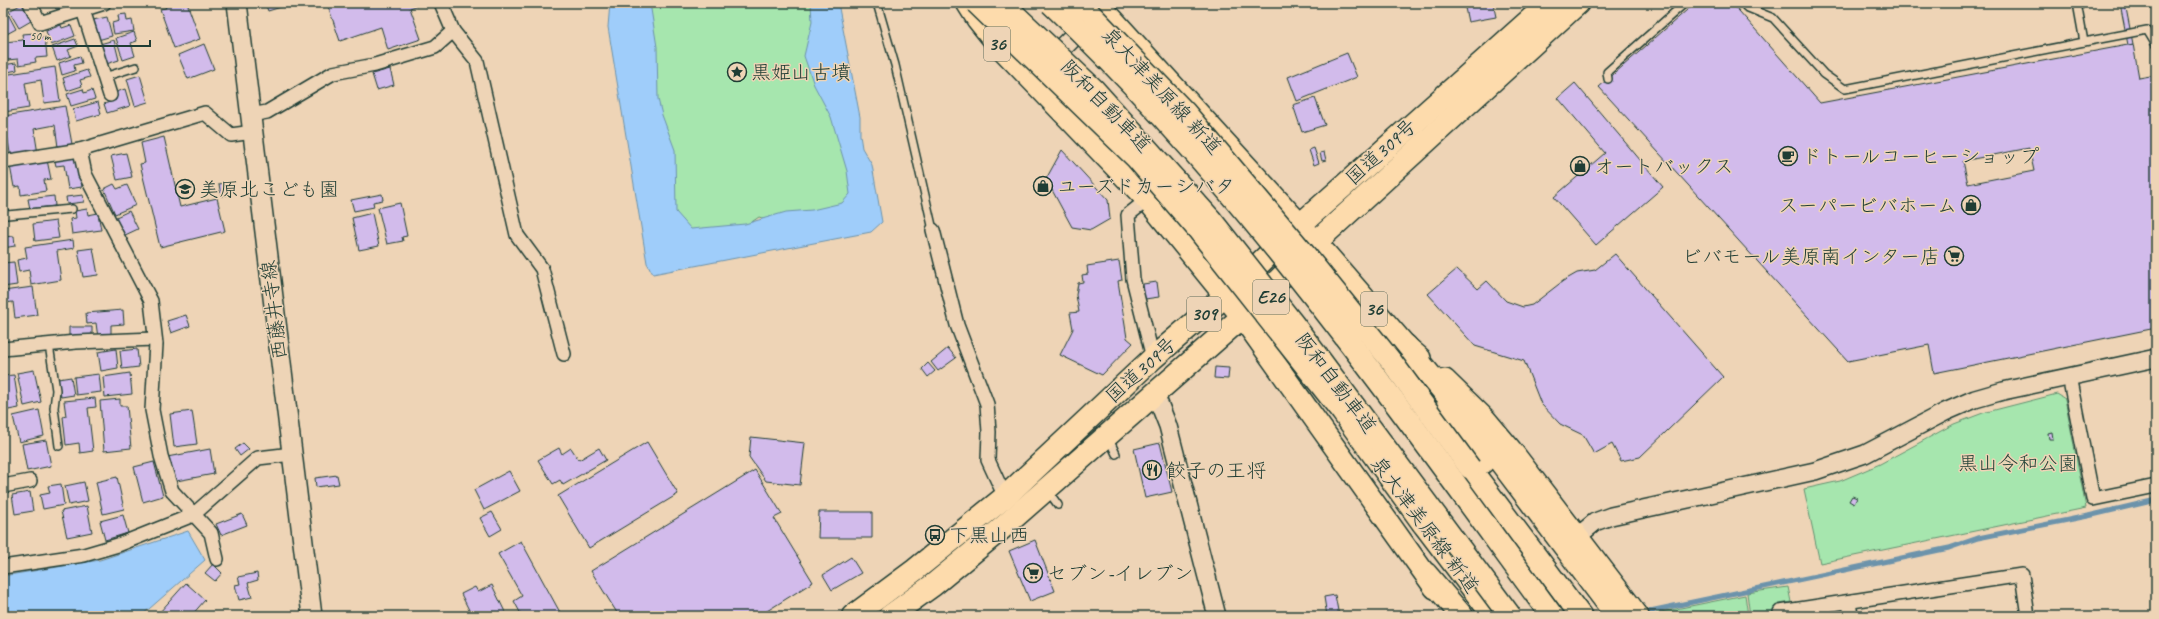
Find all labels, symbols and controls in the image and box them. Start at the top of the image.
scale bar [24,22,150,48]
street label: 泉大津美原線 新道 [1097,22,1227,160]
road number: 36 [984,27,1010,61]
text: 50 m [30,28,52,44]
street label: 阪和自動車道 [1055,54,1157,158]
place label: 黒姫山古墳 [751,60,851,85]
place icon: 黒姫山古墳 [726,61,748,83]
street label: 国道309号 [1340,114,1422,190]
place label: ドトールコーヒーショップ [1802,144,2039,169]
cafe icon: ドトールコーヒーショップ [1777,145,1799,167]
place label: オートバックス [1594,154,1734,179]
shop icon: オートバックス [1569,155,1591,177]
place label: ユーズドカーシバタ [1057,174,1235,199]
shop icon: ユーズドカーシバタ [1032,175,1054,197]
place label: 美原北こども園 [199,177,339,202]
school or university icon: 美原北こども園 [174,178,196,200]
place label: スーパービバホーム [1779,193,1957,218]
shop icon: スーパービバホーム [1960,194,1982,216]
place label: ビバモール美原南インター店 [1682,244,1940,269]
supermarket icon: ビバモール美原南インター店 [1943,245,1965,267]
street label: 西藤井寺線 [255,259,293,361]
road number: E26 [1253,280,1289,314]
road number: 36 [1361,292,1387,326]
road number: 309 [1187,297,1221,331]
street label: 阪和自動車道 [1290,328,1382,438]
street label: 国道309号 [1100,332,1182,408]
park label: 黒山令和公園 [1958,451,2078,476]
street label: 泉大津美原線 新道 [1365,452,1485,598]
place label: 餃子の王将 [1166,458,1266,483]
restaurant icon: 餃子の王将 [1141,459,1163,481]
place label: 下黒山西 [949,523,1029,548]
bus stop icon: 下黒山西 [924,524,946,546]
place label: セブン-イレブン [1047,561,1194,586]
supermarket icon: セブン-イレブン [1022,562,1044,584]

